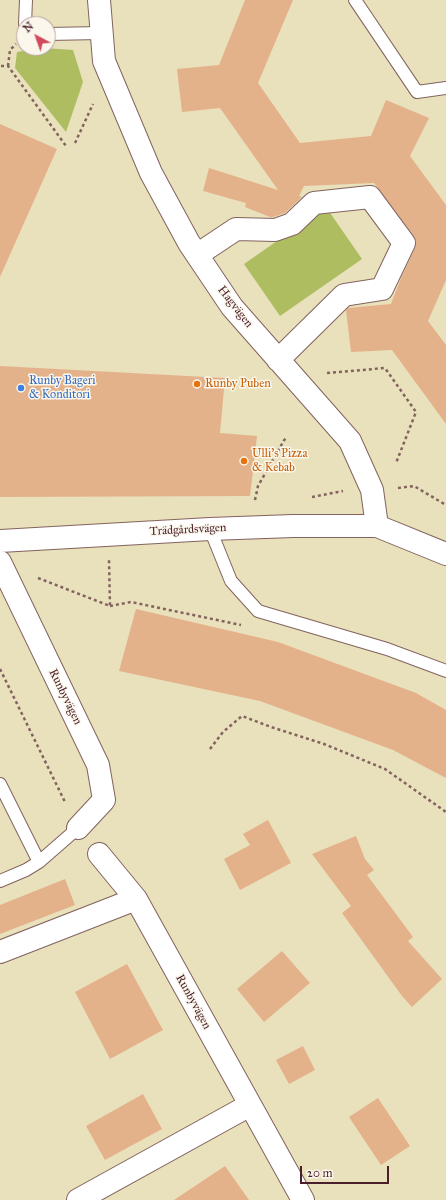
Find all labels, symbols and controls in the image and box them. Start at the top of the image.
north arrow [16,16,56,56]
text: N [21,19,36,35]
street label: Hagvägen [214,283,256,331]
place label: Runby Bageri & Konditori [29,374,95,402]
place label: Runby Puben [205,377,271,391]
marker: Runby Puben [192,379,202,389]
marker: Runby Bageri & Konditori [16,383,26,393]
place label: Ulli's Pizza & Kebab [252,447,307,475]
marker: Ulli's Pizza & Kebab [239,456,249,466]
street label: Trädgårdsvägen [149,521,227,539]
street label: Runbyvägen [45,667,85,727]
street label: Runbyvägen [172,972,214,1032]
scale bar [302,1158,391,1184]
text: 20 m [307,1166,333,1180]

